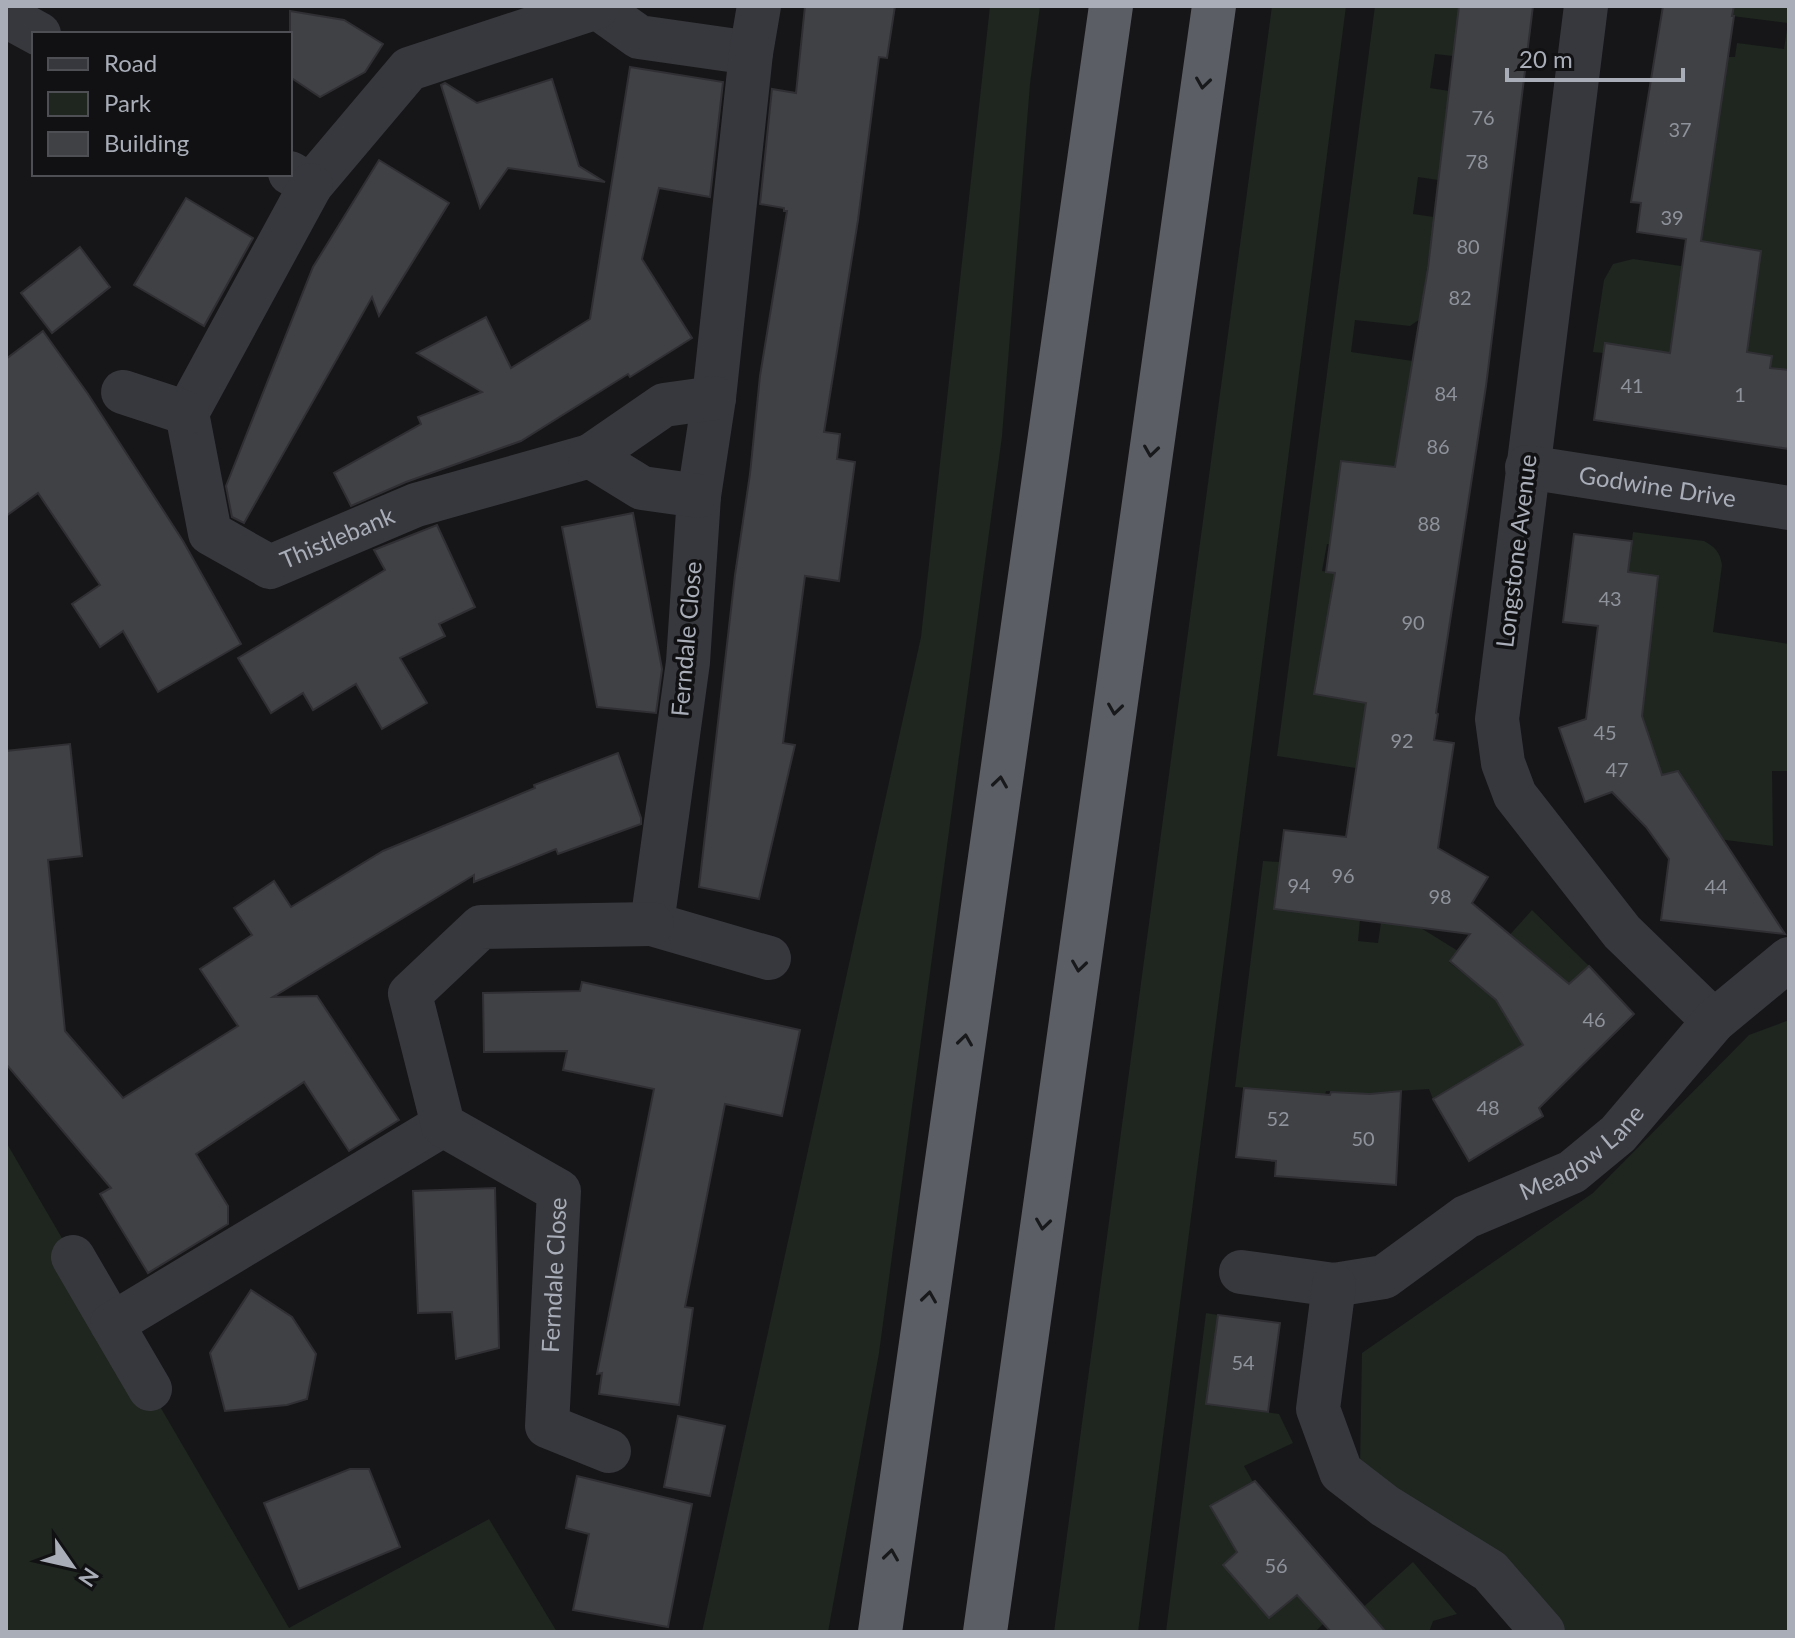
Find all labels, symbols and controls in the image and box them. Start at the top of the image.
legend [32,32,292,176]
scale bar [1507,32,1683,82]
text: 20 m [1519,44,1573,73]
text: Road [104,48,157,77]
one-way arrow [1195,76,1212,90]
text: Park [104,88,152,117]
house number: 76 [1471,105,1495,129]
house number: 37 [1668,117,1692,141]
text: Building [104,128,189,157]
house number: 78 [1465,149,1489,173]
house number: 39 [1660,205,1684,229]
house number: 80 [1456,234,1480,258]
house number: 82 [1448,285,1472,309]
house number: 41 [1620,373,1644,397]
house number: 84 [1434,381,1458,405]
house number: 1 [1734,382,1746,406]
house number: 86 [1426,434,1450,458]
one-way arrow [1143,444,1160,458]
street label: Longstone Avenue [1489,453,1542,649]
street label: Godwine Drive [1577,459,1738,513]
street label: Thistlebank [275,500,399,574]
house number: 88 [1417,511,1441,535]
street label: Ferndale Close [664,560,707,718]
house number: 43 [1598,586,1622,610]
house number: 90 [1401,610,1425,634]
one-way arrow [1107,702,1124,715]
house number: 45 [1593,720,1617,744]
house number: 92 [1390,728,1414,752]
house number: 47 [1605,757,1629,781]
one-way arrow [992,776,1009,789]
house number: 96 [1331,863,1355,887]
house number: 94 [1287,873,1311,897]
house number: 44 [1704,874,1728,898]
house number: 98 [1428,884,1452,908]
one-way arrow [1071,959,1088,973]
house number: 46 [1582,1007,1606,1031]
one-way arrow [956,1033,973,1047]
house number: 48 [1476,1095,1500,1119]
street label: Meadow Lane [1515,1098,1649,1206]
house number: 52 [1266,1106,1290,1130]
house number: 50 [1351,1126,1375,1150]
street label: Ferndale Close [535,1196,572,1353]
one-way arrow [1035,1217,1052,1231]
one-way arrow [920,1291,937,1304]
house number: 54 [1231,1350,1255,1374]
north arrow [32,1526,112,1606]
one-way arrow [882,1548,899,1562]
house number: 56 [1264,1553,1288,1577]
text: N [73,1563,105,1592]

